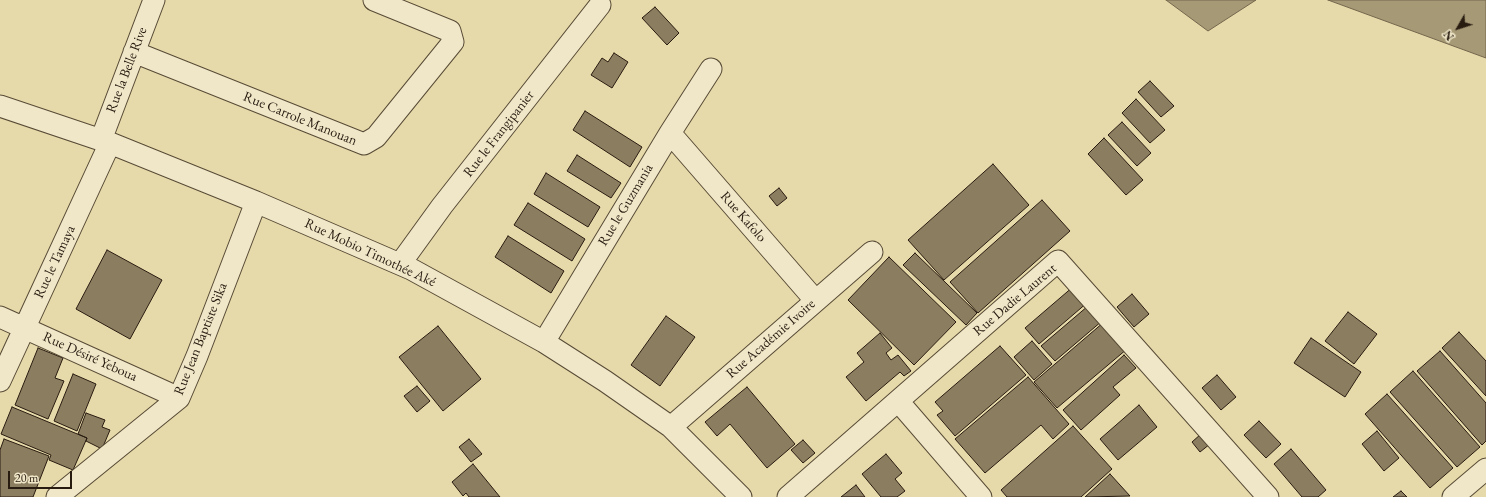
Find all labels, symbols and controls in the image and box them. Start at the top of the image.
north arrow [1438,8,1478,48]
street label: Rue la Belle Rive [103,25,151,115]
text: N [1440,28,1457,43]
street label: Rue le Frangipanier [460,87,538,181]
street label: Rue Carrole Manouan [241,88,359,150]
street label: Rue le Guzmania [595,161,657,249]
street label: Rue Kafolo [716,188,770,246]
street label: Rue Mobio Timothée Aké [302,215,438,291]
street label: Rue le Tamaya [31,223,79,301]
street label: Rue Dadie Laurent [970,260,1060,340]
street label: Rue Jean Baptiste Sika [171,280,231,398]
street label: Rue Académie Ivoire [723,296,819,382]
street label: Rue Désiré Yeboua [40,329,140,385]
scale bar [10,463,74,489]
text: 20 m [15,470,38,486]

